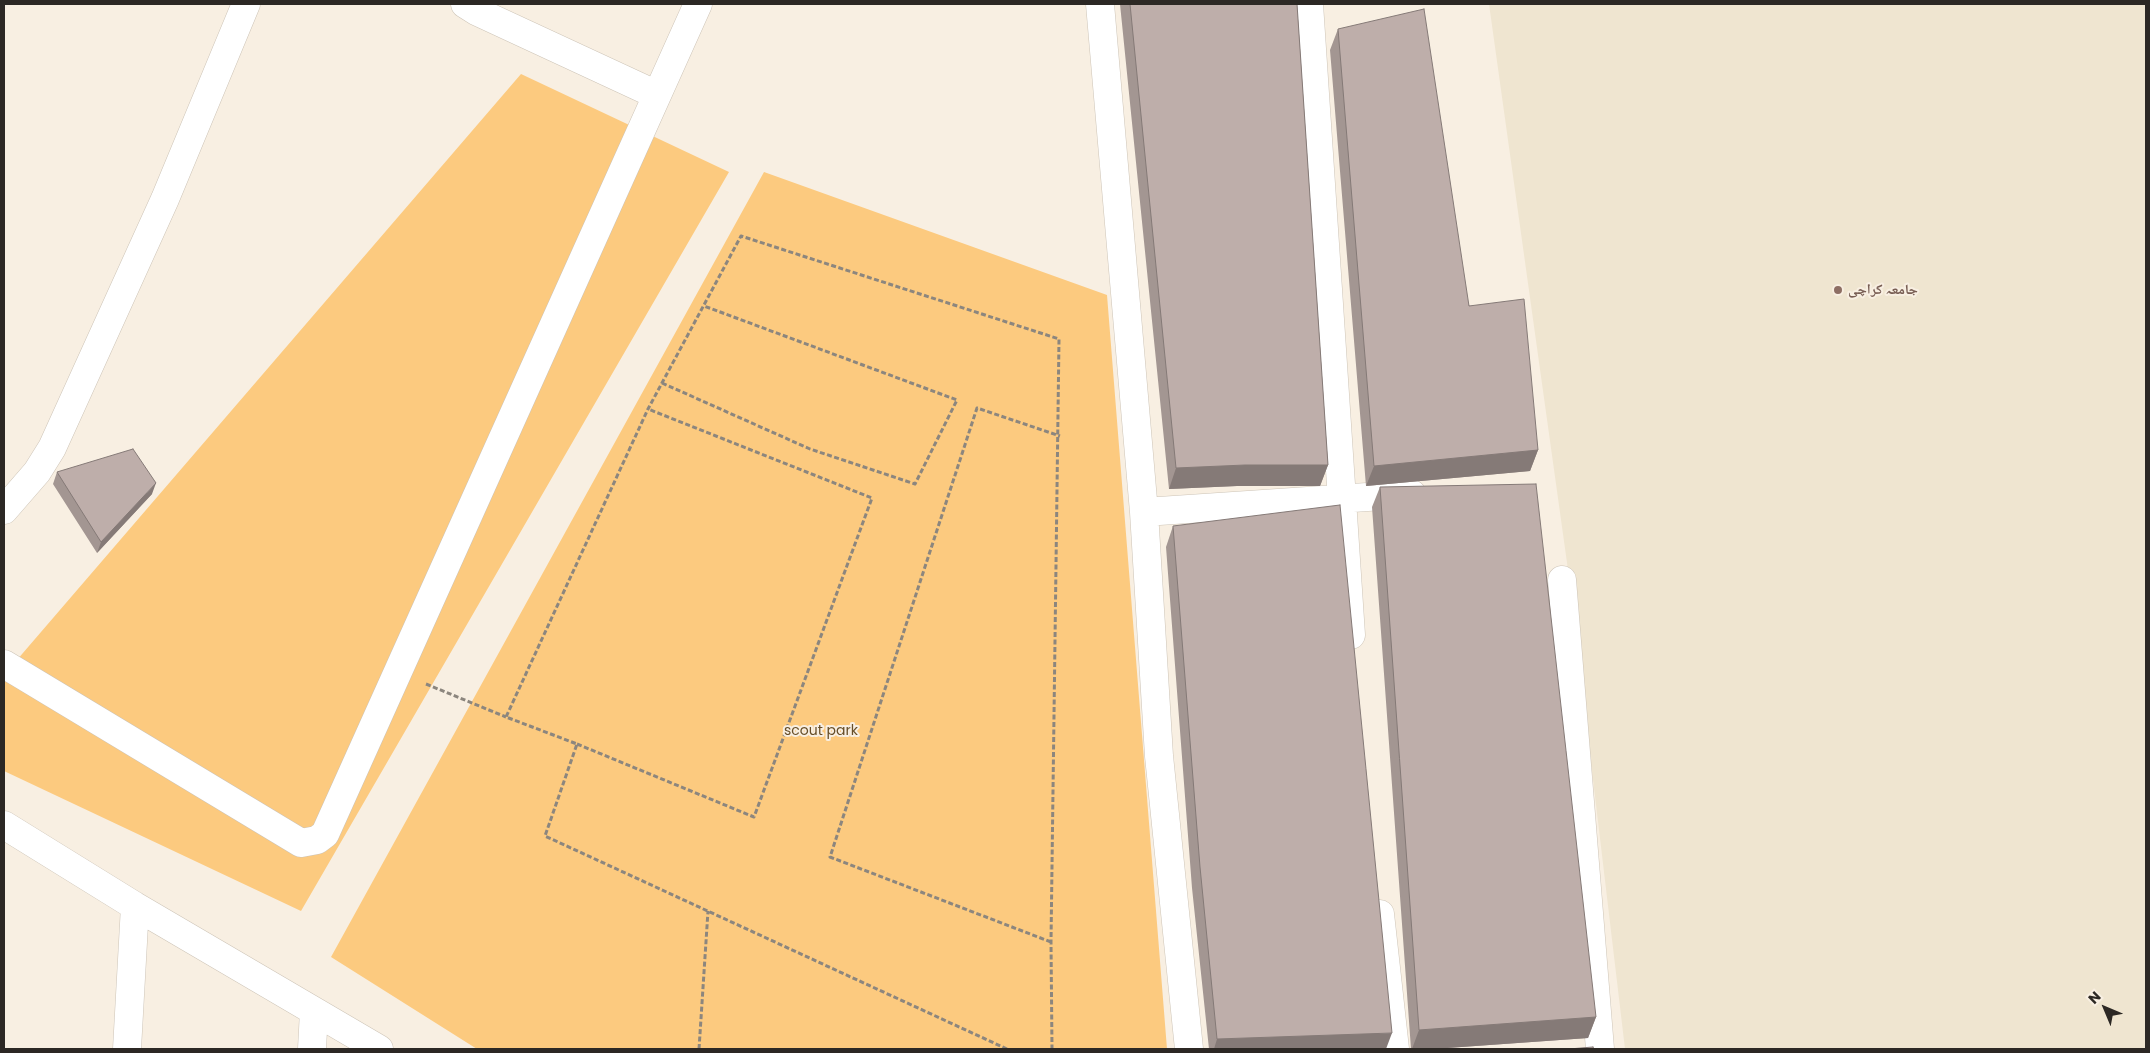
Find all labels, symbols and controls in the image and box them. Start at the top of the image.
place label: جامعہ کراچی [1848,282,1918,298]
marker: جامعہ کراچی [1832,284,1844,296]
park label: scout park [784,723,858,739]
north arrow [2080,983,2130,1033]
text: N [2084,987,2105,1008]

